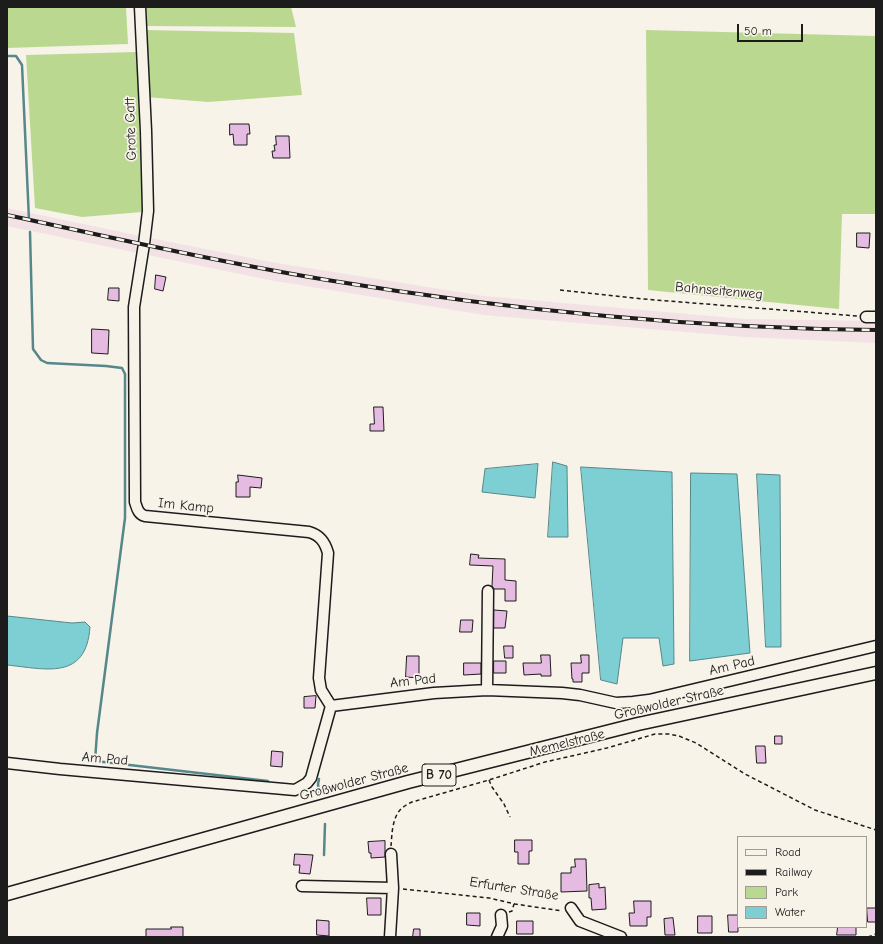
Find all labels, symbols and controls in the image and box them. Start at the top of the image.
scale bar [739,16,805,42]
text: 50 m [744,24,772,38]
street label: Grote Gatt [122,97,140,161]
street label: Bahnseitenweg [674,279,764,303]
street label: Im Kamp [157,495,215,517]
street label: Am Pad [708,653,756,679]
street label: Am Pad [389,670,437,692]
street label: Großwolder Straße [613,682,725,724]
street label: Memelstraße [528,726,606,760]
street label: Am Pad [81,749,129,769]
street label: Großwolder Straße [298,759,410,805]
road number: B 70 [422,764,456,786]
legend [737,836,867,928]
text: Road [775,845,801,859]
text: Railway [775,865,812,879]
street label: Erfurter Straße [468,874,560,904]
text: Park [775,885,798,899]
text: Water [775,905,805,919]

